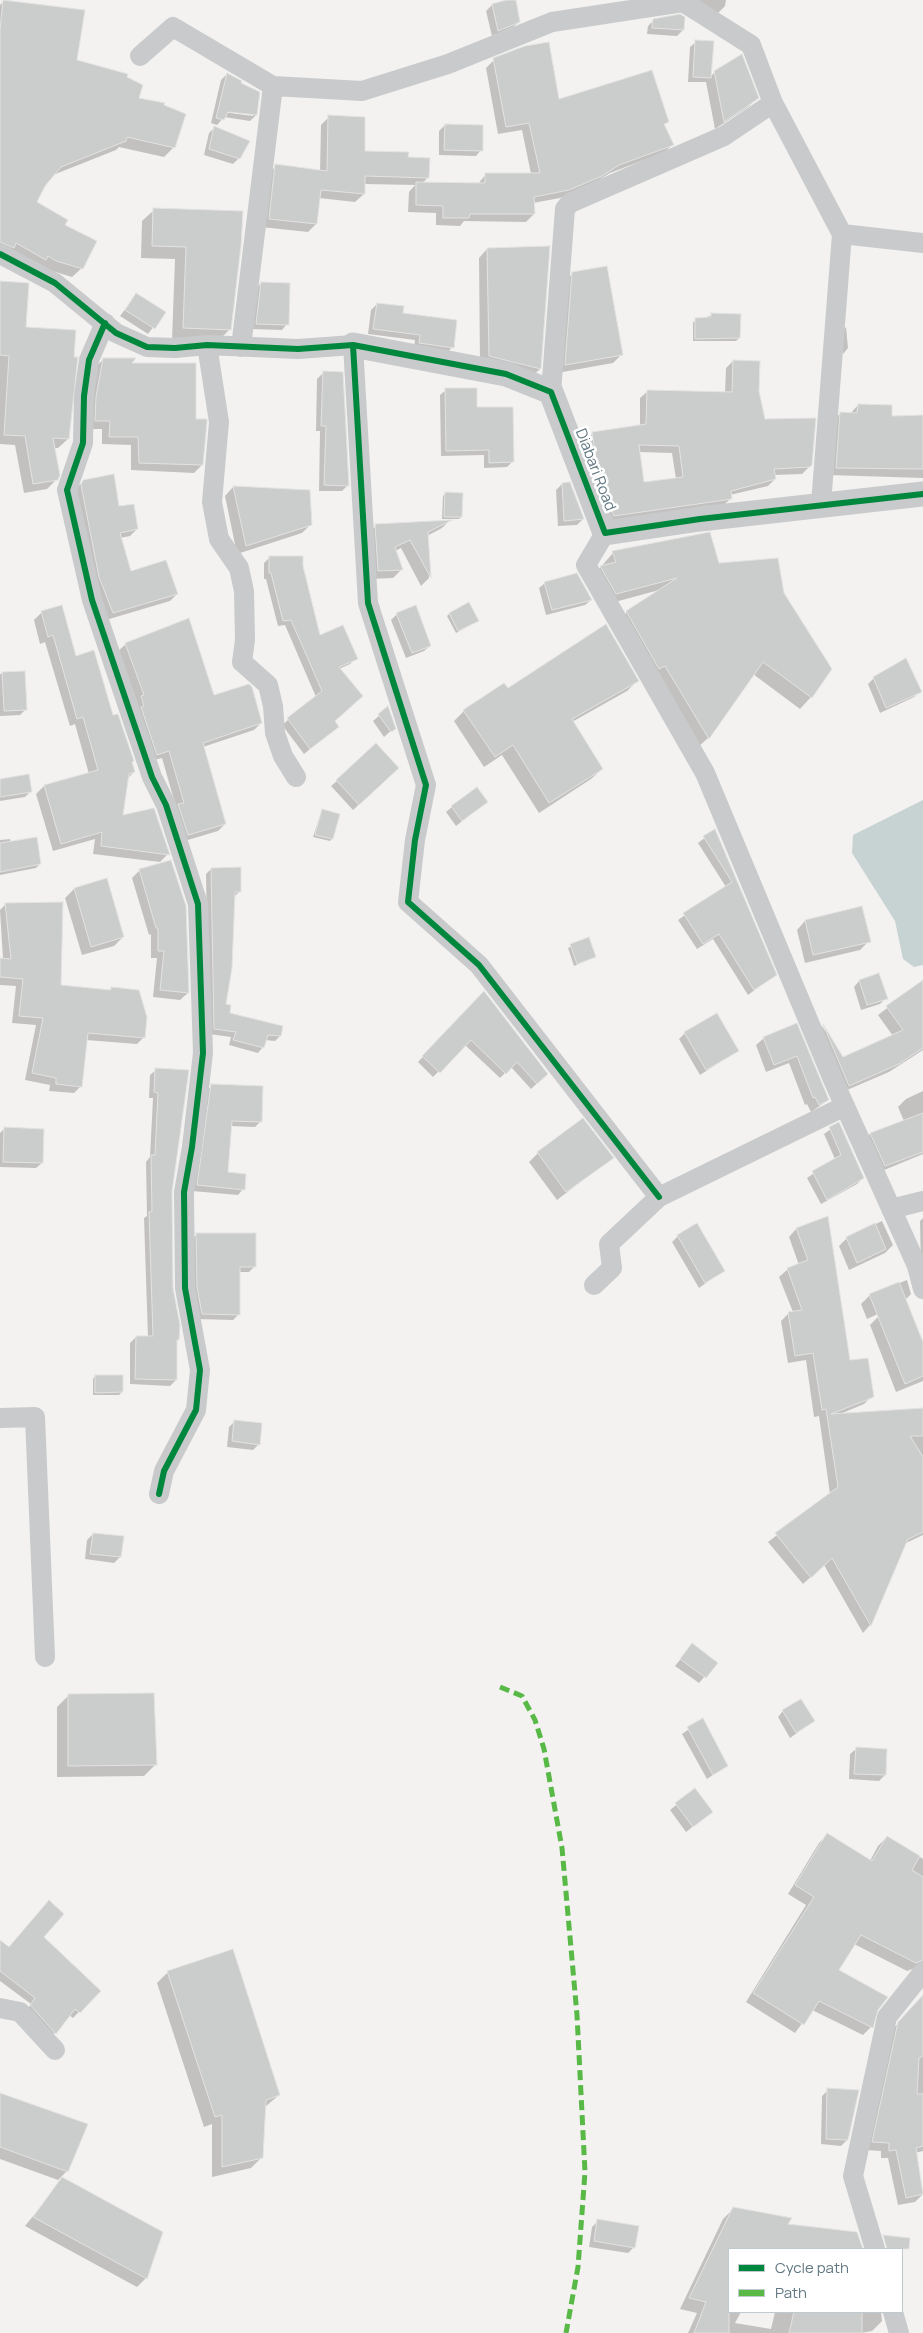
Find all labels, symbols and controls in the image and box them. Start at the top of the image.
street label: Diabari Road [571,426,619,514]
legend [728,2248,903,2313]
text: Cycle path [775,2257,849,2278]
text: Path [775,2282,807,2303]

